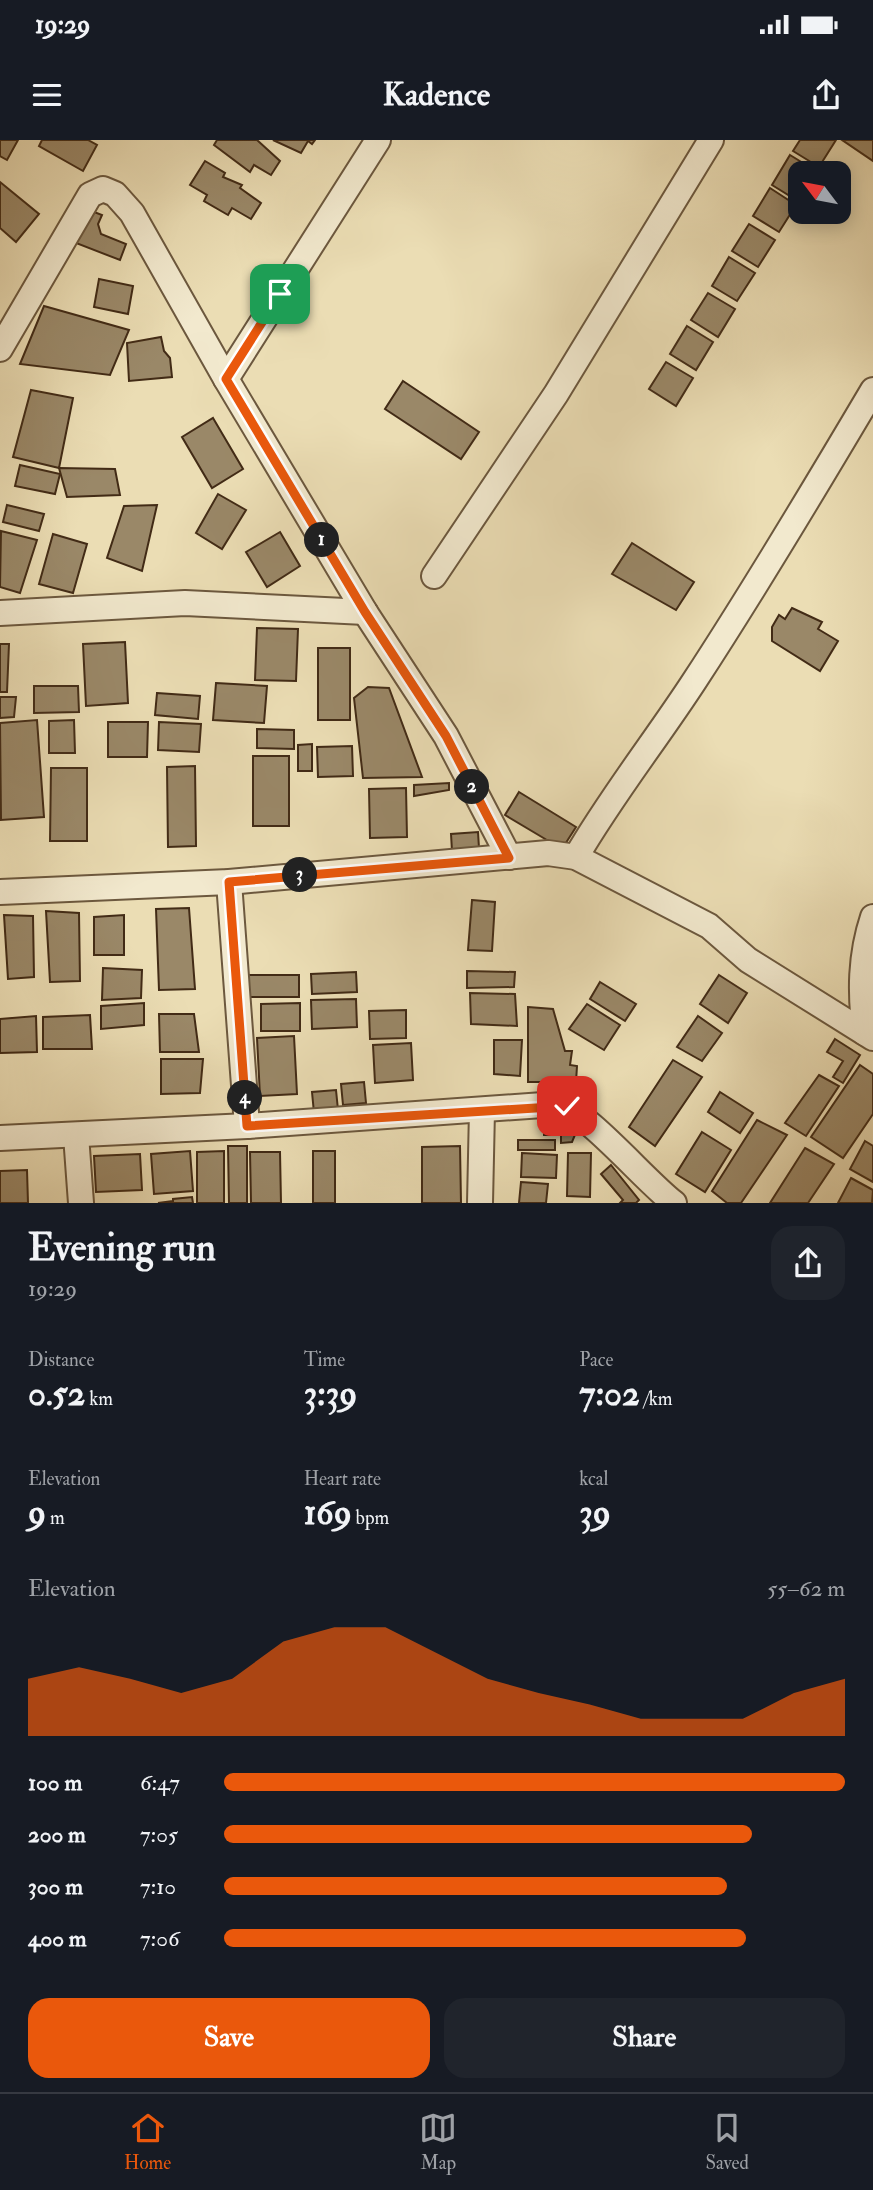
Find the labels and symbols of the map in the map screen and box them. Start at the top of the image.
north arrow [788,161,850,224]
pin [250,264,310,324]
pin: 1 [304,522,340,558]
pin: 2 [454,770,490,804]
pin: 3 [282,858,318,892]
pin [537,1076,597,1136]
pin: 4 [228,1080,262,1116]

